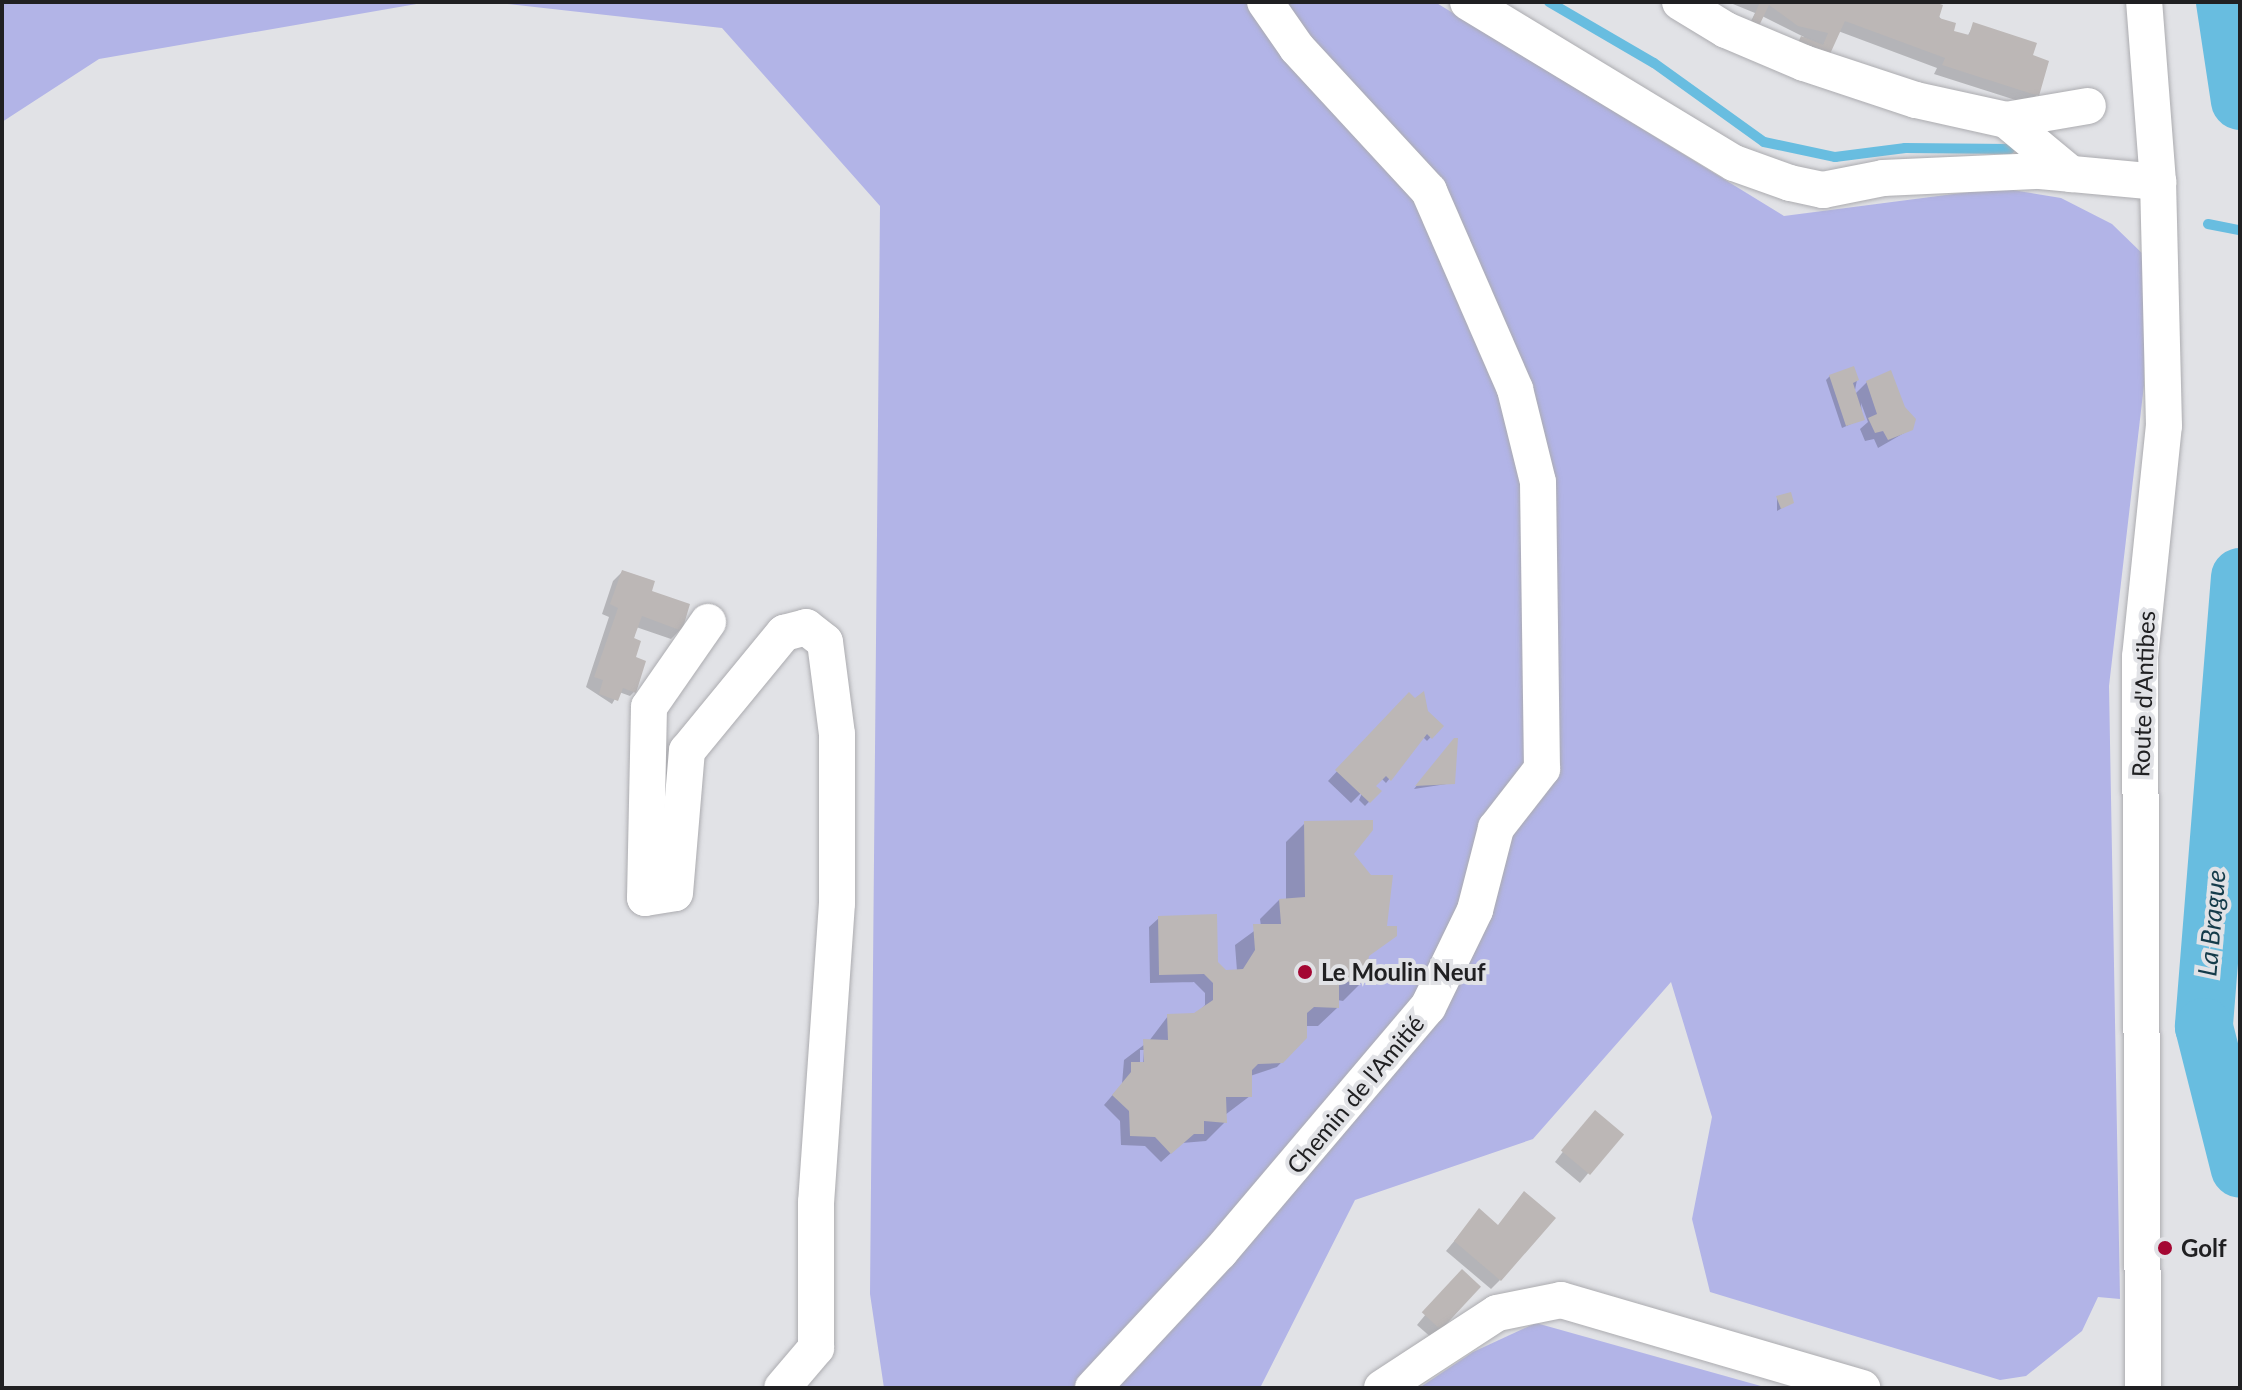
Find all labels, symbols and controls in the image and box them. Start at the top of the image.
street label: Route d'Antibes [2126,610,2160,778]
water label: La Brague [2192,868,2232,978]
place label: Le Moulin Neuf [1321,958,1486,986]
marker: Le Moulin Neuf [1296,963,1314,981]
street label: Chemin de l'Amitié [1280,1009,1430,1179]
place label: Golf [2181,1234,2227,1262]
marker: Golf [2156,1239,2174,1257]

